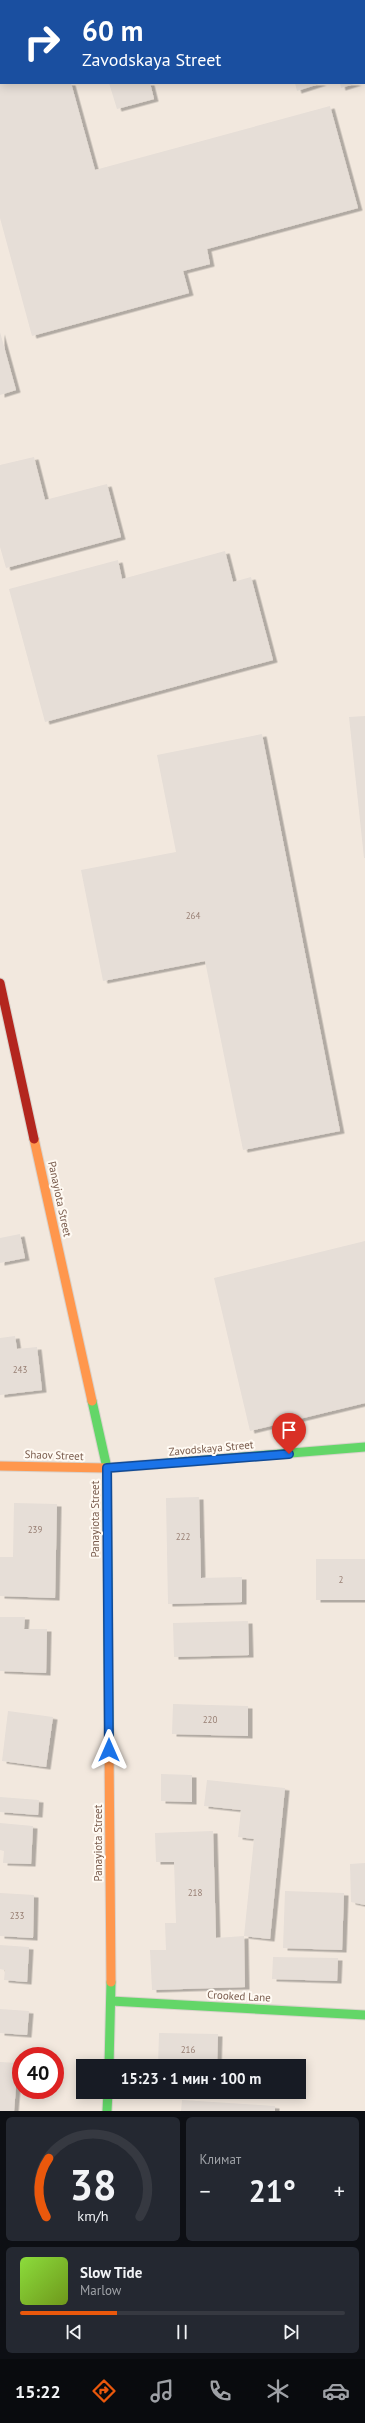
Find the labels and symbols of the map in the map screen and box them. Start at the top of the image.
house number: 264 [186,910,200,921]
street label: Panayiota Street [45,1160,75,1238]
house number: 243 [13,1364,27,1375]
pin [272,1413,306,1454]
street label: Zavodskaya Street [168,1437,254,1459]
street label: Shaov Street [24,1447,84,1463]
street label: Panayiota Street [88,1480,102,1557]
house number: 239 [28,1524,42,1535]
house number: 222 [176,1531,190,1542]
house number: 2 [339,1574,344,1585]
house number: 220 [203,1714,217,1725]
position arrow [88,1729,130,1771]
street label: Panayiota Street [91,1804,105,1881]
house number: 218 [188,1887,202,1898]
house number: 233 [10,1910,24,1921]
street label: Crooked Lane [207,1987,272,2005]
house number: 216 [181,2044,195,2055]
speed limit sign: 40 [12,2047,64,2099]

